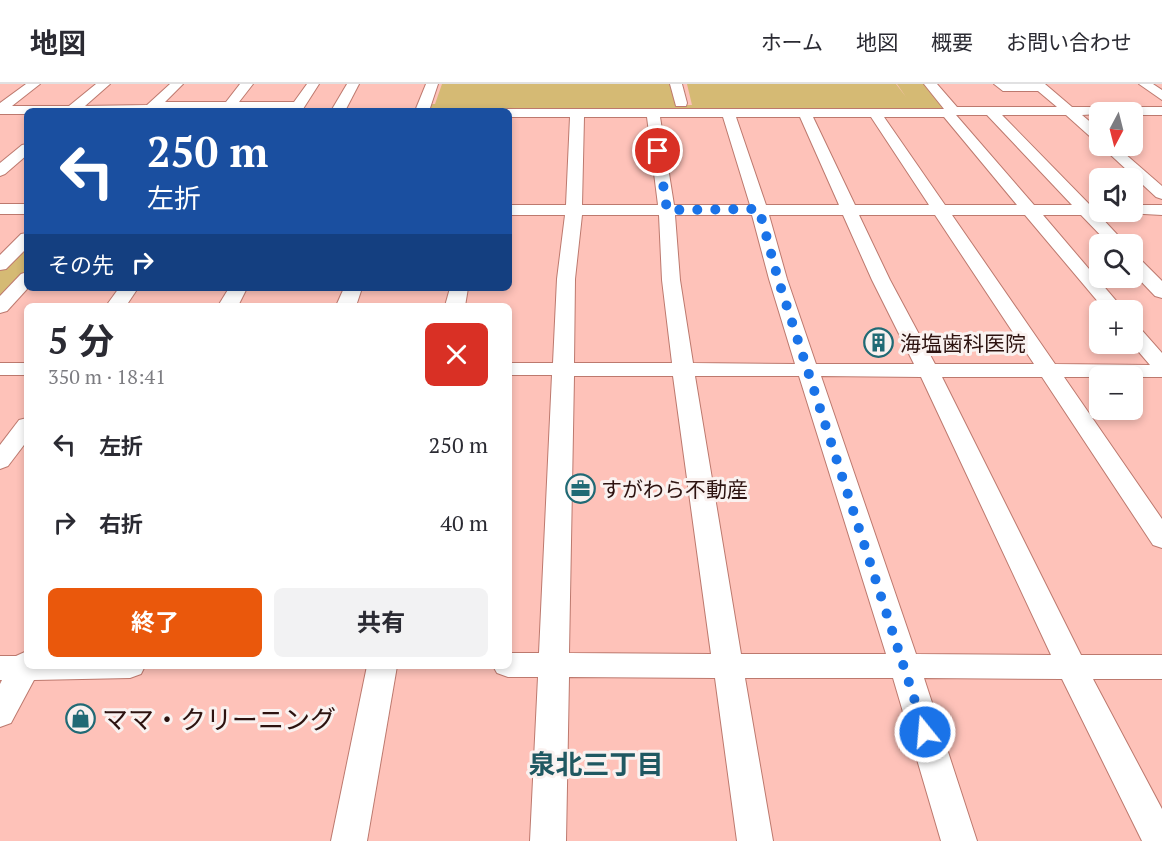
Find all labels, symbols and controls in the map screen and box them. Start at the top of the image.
text: 地図 [30,24,86,61]
text: ホーム [761,28,823,56]
text: 地図 [856,28,898,56]
text: 概要 [931,28,973,56]
text: お問い合わせ [1006,28,1132,56]
north arrow [1089,102,1143,156]
map controls [1089,102,1143,420]
text: 250 m [147,123,268,179]
pin [632,125,683,176]
icon: left [48,132,126,210]
icon: arrive [641,134,674,167]
button: sound [1089,168,1143,222]
text: 左折 [147,180,201,216]
button: search [1089,234,1143,288]
icon: right [126,246,159,279]
text: その先 [48,250,114,279]
button: + [1089,300,1143,354]
text: 5 分 [48,317,114,364]
button: close [425,323,488,386]
building icon: 海塩歯科医院 [863,327,895,359]
place label: 海塩歯科医院 [900,329,1026,357]
text: 350 m · 18:41 [48,363,166,390]
button: − [1089,366,1143,420]
icon: left [48,428,81,461]
text: 250 m [428,430,488,459]
text: 左折 [99,431,143,460]
office icon: すがわら不動産 [564,473,596,505]
place label: すがわら不動産 [601,475,748,503]
icon: right [48,506,81,539]
text: 40 m [440,508,488,537]
text: 右折 [99,509,143,538]
button: 終了 [48,588,262,657]
button: 共有 [274,588,488,657]
position arrow [893,700,957,764]
place label: ママ・クリーニング [102,702,336,736]
shop icon: ママ・クリーニング [65,703,97,735]
district label: 泉北三丁目 [529,746,664,782]

